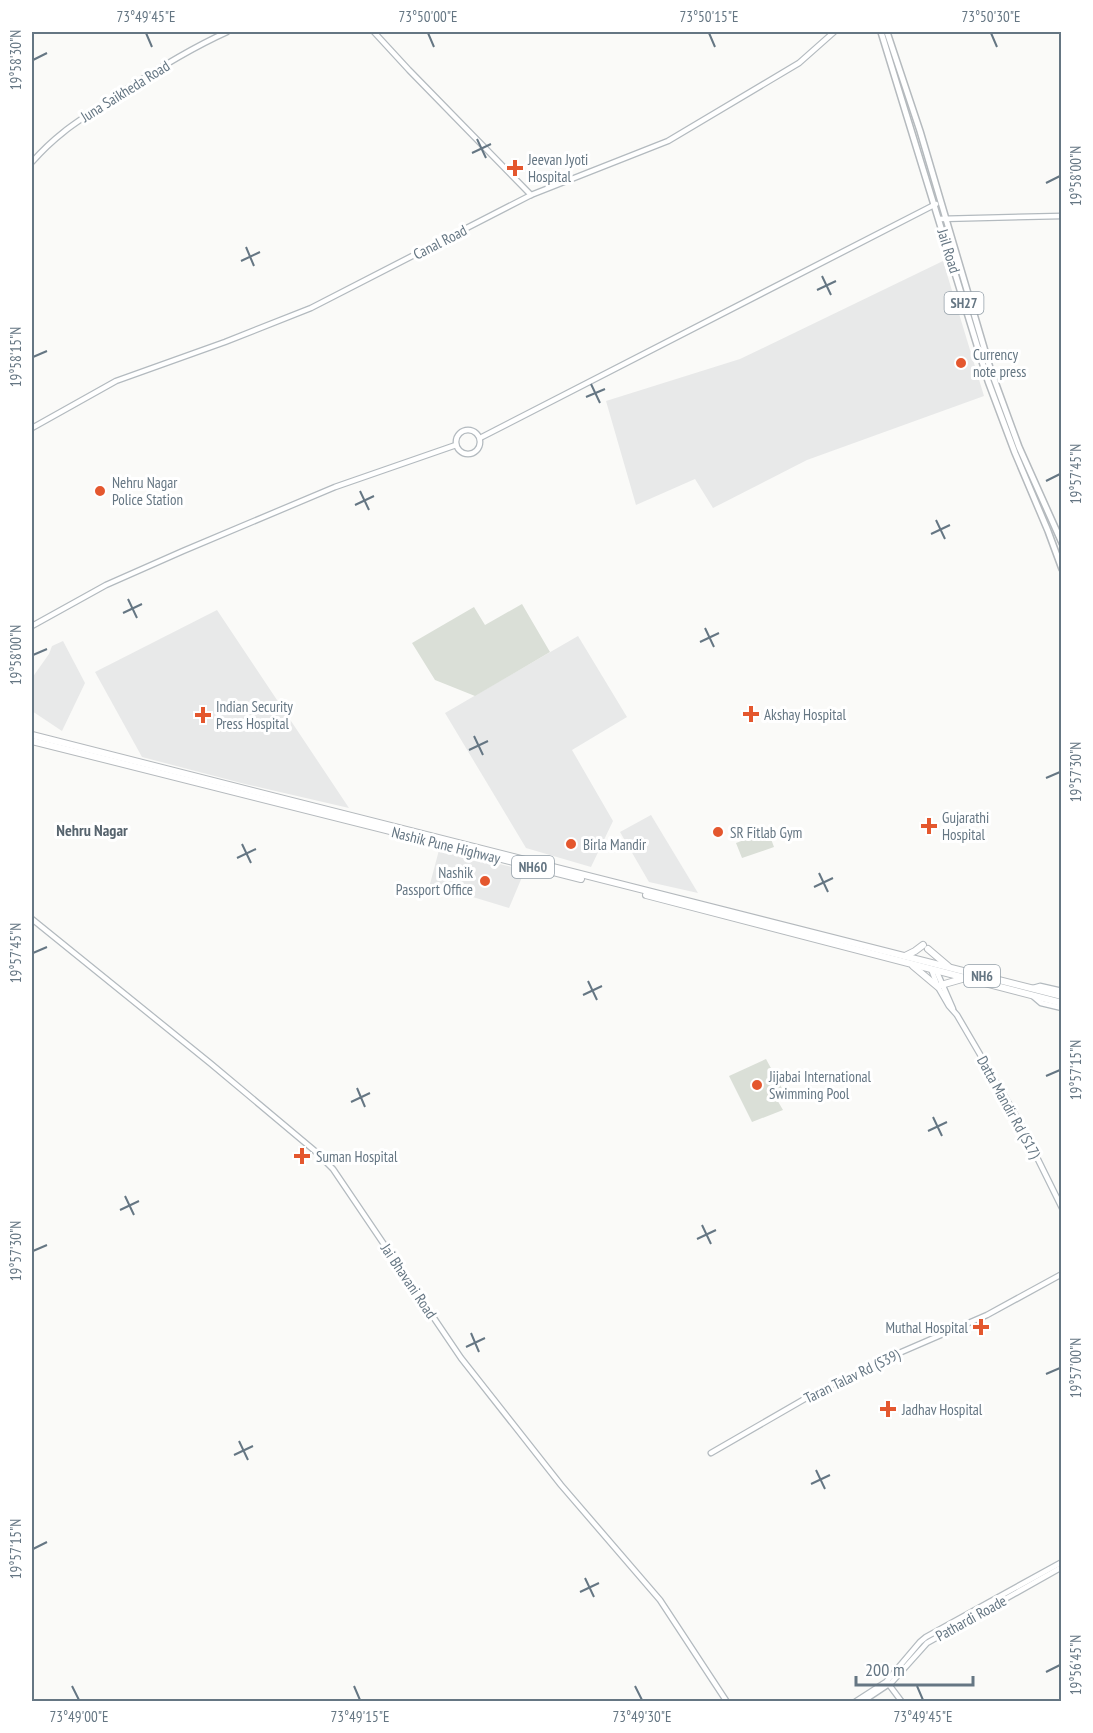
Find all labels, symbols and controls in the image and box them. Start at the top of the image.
text: 73°49'45"E [116,7,176,26]
text: 73°50'00"E [398,7,458,26]
text: 73°50'15"E [679,7,739,26]
text: 73°50'30"E [961,7,1021,26]
text: 19°58'30"N [6,30,25,90]
street label: Juna Saikheda Road [76,56,173,126]
text: 19°58'00"N [1066,146,1085,206]
place label: Jeevan Jyoti Hospital [527,150,588,186]
marker: Jeevan Jyoti Hospital [506,159,524,177]
street label: Canal Road [410,220,470,264]
street label: Jail Road [933,226,965,275]
road number: SH27 [944,292,984,314]
text: 19°58'15"N [6,327,25,387]
place label: Currency note press [973,345,1026,381]
marker: Currency note press [954,356,968,370]
text: 19°57'45"N [1066,444,1085,504]
place label: Nehru Nagar Police Station [112,473,183,509]
marker: Nehru Nagar Police Station [93,484,107,498]
text: 19°58'00"N [6,625,25,685]
place label: Indian Security Press Hospital [216,697,293,733]
marker: Akshay Hospital [742,705,760,723]
place label: Akshay Hospital [764,705,846,724]
marker: Indian Security Press Hospital [194,706,212,724]
text: 19°57'30"N [1066,742,1085,802]
place label: Gujarathi Hospital [942,808,989,844]
marker: Gujarathi Hospital [920,817,938,835]
district label: Nehru Nagar [56,820,128,840]
street label: Nashik Pune Highway [390,822,503,868]
place label: SR Fitlab Gym [730,823,802,842]
marker: SR Fitlab Gym [711,825,725,839]
place label: Birla Mandir [583,835,647,854]
marker: Birla Mandir [564,837,578,851]
road number: NH60 [512,856,554,878]
place label: Nashik Passport Office [396,863,473,899]
marker: Nashik Passport Office [478,874,492,888]
text: 19°57'45"N [6,923,25,983]
road number: NH6 [964,965,1000,987]
text: 19°57'15"N [1066,1040,1085,1100]
street label: Datta Mandir Rd (S17) [973,1052,1045,1162]
place label: Jijabai International Swimming Pool [768,1067,871,1103]
marker: Jijabai International Swimming Pool [750,1078,764,1092]
marker: Suman Hospital [293,1147,311,1165]
place label: Suman Hospital [316,1147,398,1166]
text: 19°57'30"N [6,1221,25,1281]
street label: Jai Bhavani Road [376,1239,441,1322]
place label: Muthal Hospital [886,1318,968,1337]
marker: Muthal Hospital [972,1318,990,1336]
text: 19°57'00"N [1066,1338,1085,1398]
street label: Taran Talav Rd (S39) [801,1344,903,1407]
marker: Jadhav Hospital [879,1400,897,1418]
place label: Jadhav Hospital [901,1400,983,1419]
text: 19°57'15"N [6,1519,25,1579]
street label: Pathardi Roade [932,1591,1010,1645]
text: 19°56'45"N [1066,1635,1085,1695]
scale bar [856,1649,973,1687]
text: 200 m [865,1658,905,1681]
text: 73°49'00"E [49,1707,109,1726]
text: 73°49'15"E [330,1707,390,1726]
text: 73°49'30"E [612,1707,672,1726]
text: 73°49'45"E [893,1707,953,1726]

